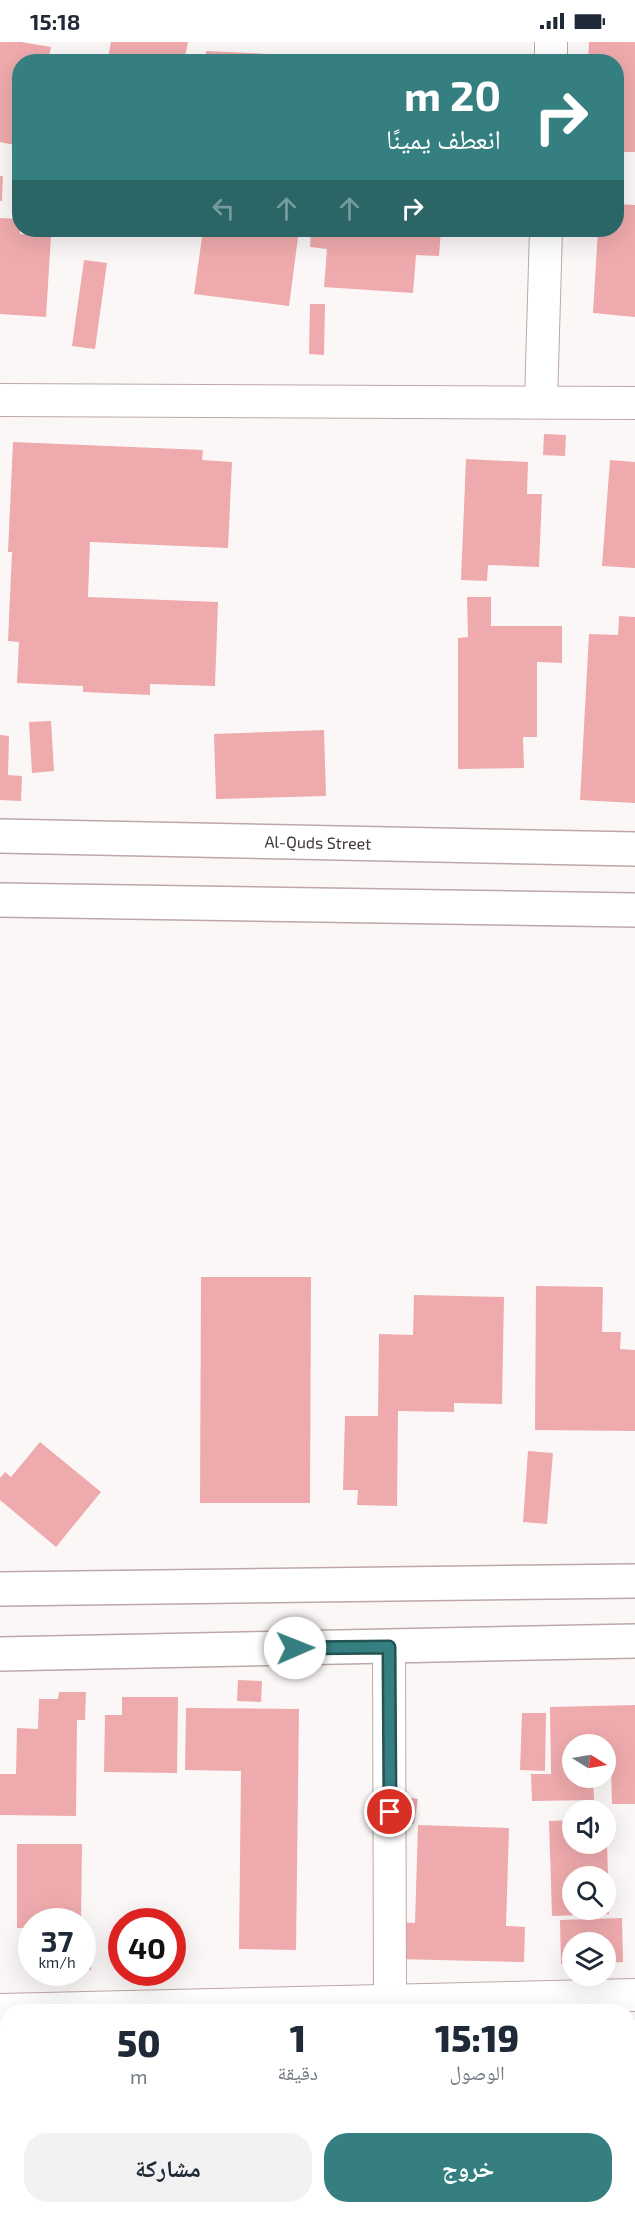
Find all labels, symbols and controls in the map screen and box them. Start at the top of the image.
text: 15:18 [30,8,81,34]
text: 20 m [404,69,501,119]
icon: right [522,78,600,156]
text: انعطف يمينًا [386,122,501,154]
icon: left [207,192,240,225]
icon: ahead [270,192,303,225]
icon: ahead [333,192,366,225]
icon: right [396,192,429,225]
street label: Al-Quds Street [264,831,372,853]
position arrow [263,1616,327,1680]
north arrow [562,1734,616,1788]
map controls [562,1734,616,1986]
pin [364,1786,415,1837]
icon: arrive [373,1795,406,1828]
button: sound [562,1800,616,1854]
button: search [562,1866,616,1920]
speed limit sign: 40 [108,1908,186,1986]
text: 37 [41,1922,73,1958]
button: layers [562,1932,616,1986]
text: km/h [38,1953,76,1971]
text: 1 [290,2016,306,2059]
text: 15:19 [435,2016,519,2059]
text: 50 [117,2021,160,2064]
text: دقيقة [277,2060,318,2084]
text: الوصول [449,2060,505,2084]
text: m [130,2064,147,2088]
button: مشاركة [24,2133,312,2202]
button: خروج [324,2133,612,2202]

